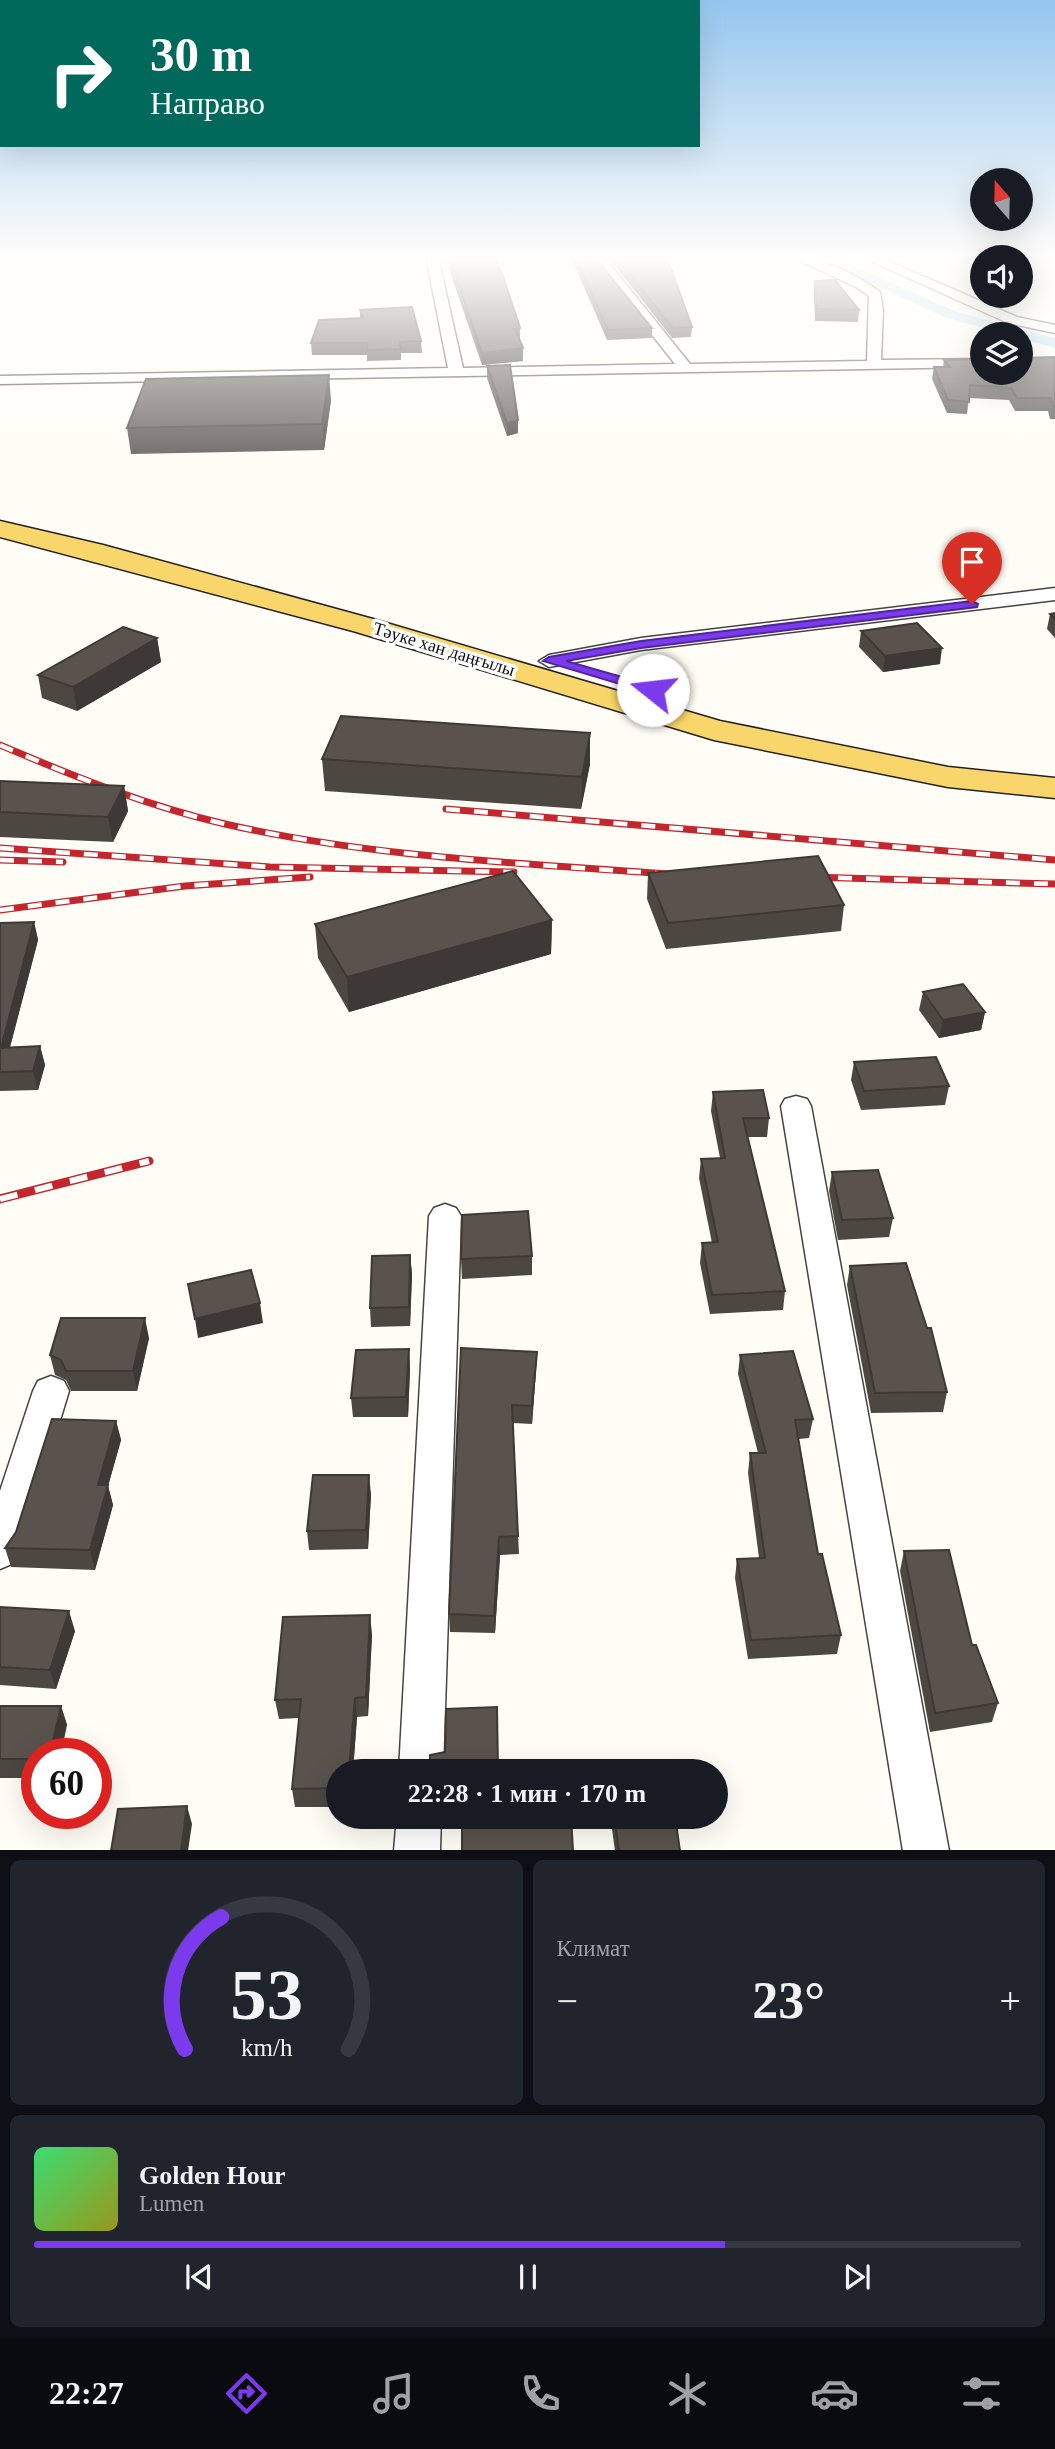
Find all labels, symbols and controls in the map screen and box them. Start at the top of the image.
text: 30 m [150,27,252,82]
icon: right [35,28,126,119]
text: Направо [150,85,265,121]
north arrow [970,168,1032,231]
map controls [970,168,1033,385]
button: sound [970,245,1033,308]
button: layers [970,322,1033,385]
pin [942,532,1002,604]
icon: arrive [953,543,991,581]
street label: Тәуке хан даңғылы [371,618,517,680]
position arrow [616,653,690,727]
speed limit sign: 60 [21,1738,112,1829]
text: 22:28 · 1 мин · 170 m [408,1779,646,1808]
text: Климат [557,1936,630,1961]
text: 53 [230,1954,303,2035]
text: 23° [752,1972,825,2029]
text: − [557,1980,578,2022]
text: + [1000,1980,1021,2022]
text: km/h [241,2033,292,2060]
text: Golden Hour [139,2161,286,2190]
text: Lumen [139,2191,204,2216]
icon: previous [180,2258,218,2296]
icon: pause [509,2258,547,2296]
icon: next [838,2258,876,2296]
icon: directions [222,2369,271,2418]
icon: music [369,2369,418,2418]
icon: phone [516,2369,565,2418]
icon: climate [663,2369,712,2418]
icon: car [810,2369,859,2418]
icon: filters [957,2369,1006,2418]
text: 22:27 [49,2375,124,2411]

